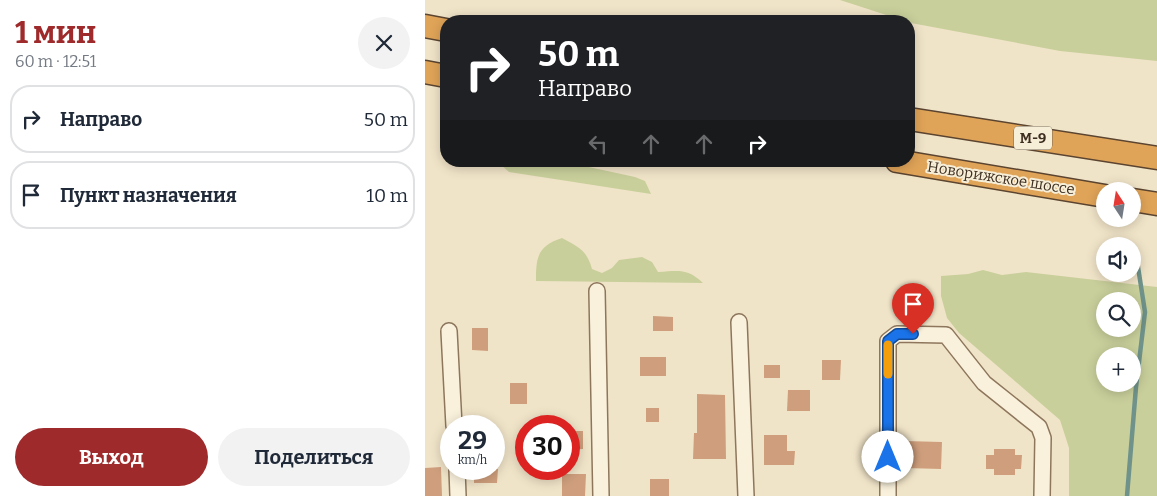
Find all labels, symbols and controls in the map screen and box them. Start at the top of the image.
text: 1 мин [15,15,96,51]
button: close [358,17,410,69]
text: 50 m [538,33,619,75]
icon: right [455,35,520,100]
text: 60 m · 12:51 [15,52,96,71]
text: Направо [538,75,632,102]
icon: right [17,105,45,133]
text: Направо [60,108,142,131]
text: 50 m [364,108,408,131]
road number: М-9 [1014,126,1052,150]
icon: left [584,130,612,158]
icon: ahead [637,130,665,158]
icon: ahead [690,130,718,158]
icon: right [743,130,771,158]
street label: Новорижское шоссе [926,157,1076,199]
icon: arrive [17,181,45,209]
north arrow [1096,182,1141,228]
map controls [1096,182,1141,392]
text: Пункт назначения [60,184,237,207]
text: 10 m [366,184,408,207]
button: sound [1096,237,1141,282]
pin [892,283,934,334]
icon: arrive [899,290,927,318]
button: search [1096,292,1141,337]
button: + [1096,347,1141,392]
speed limit sign: 30 [515,415,580,480]
text: 29 [458,426,487,456]
button: Выход [15,428,208,486]
button: Поделиться [218,428,410,486]
position arrow [861,430,913,482]
text: km/h [458,453,487,467]

